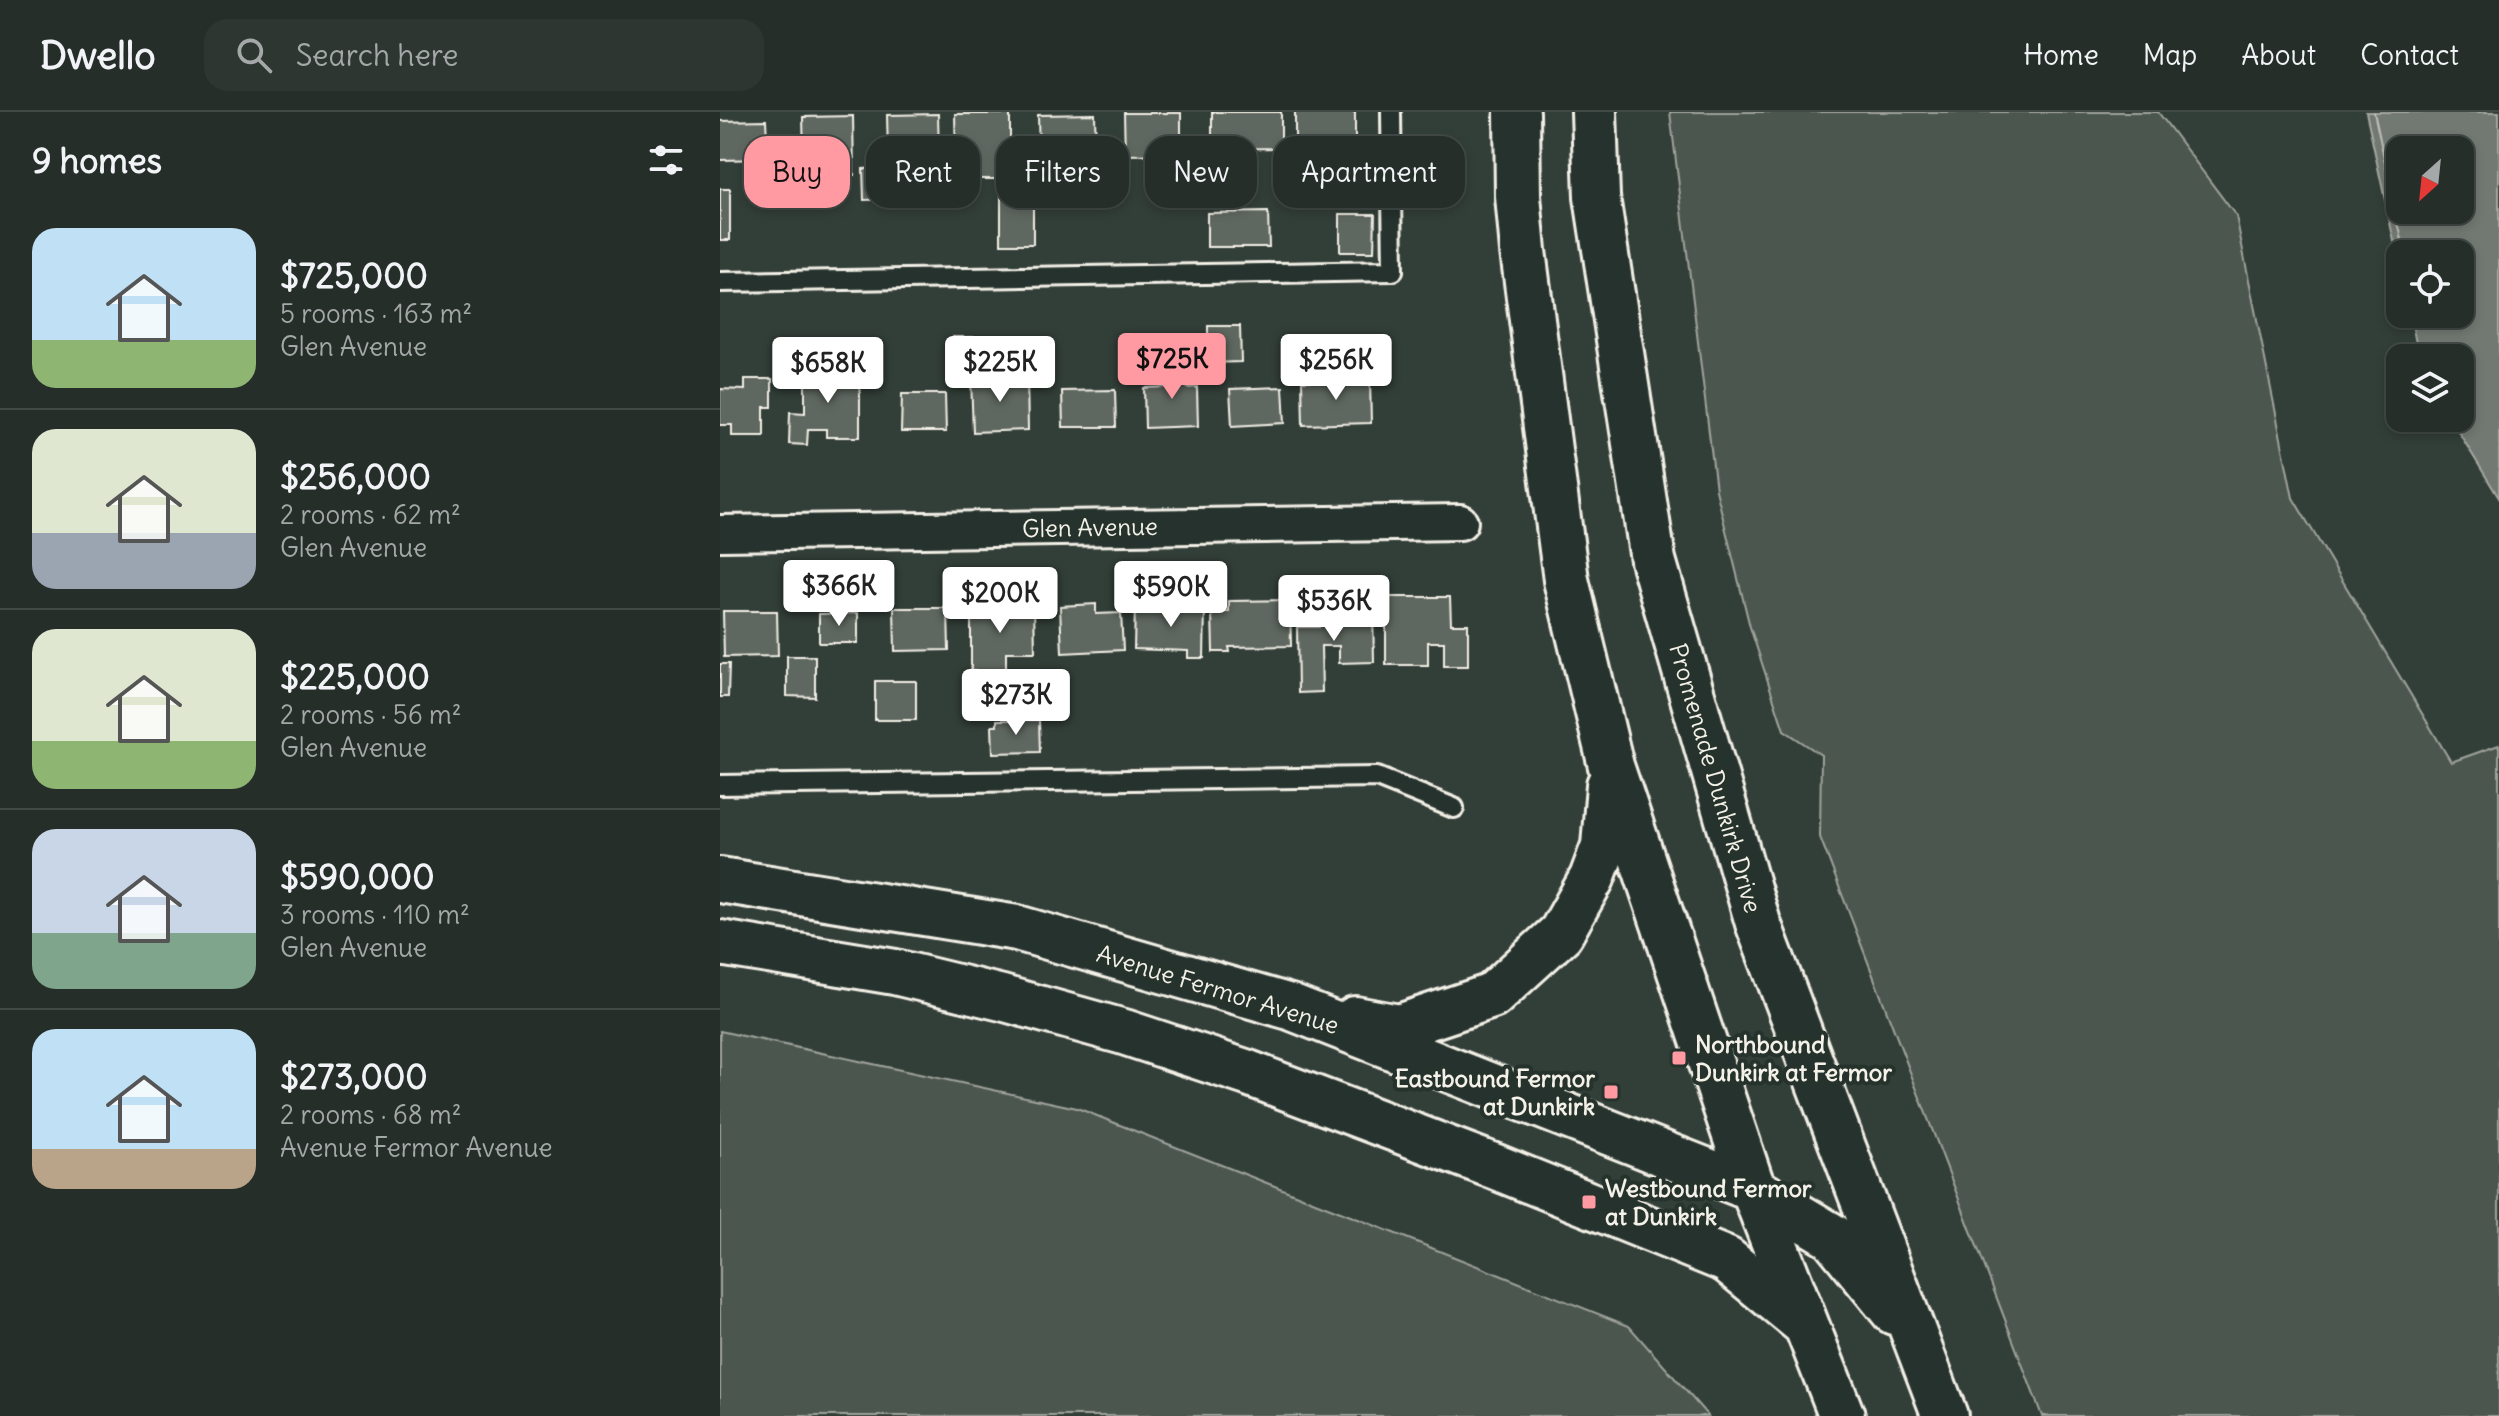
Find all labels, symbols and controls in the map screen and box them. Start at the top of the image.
search box [204,19,764,91]
text: Dwello [40,32,156,79]
icon: search [232,33,276,77]
text: Search here [296,36,458,74]
text: Home [2023,37,2099,73]
text: Map [2143,37,2197,73]
text: About [2241,37,2316,73]
text: Contact [2360,37,2459,73]
chip: Buy [744,136,850,208]
chip: Rent [866,136,980,208]
chip: Filters [996,136,1129,208]
chip: New [1145,136,1257,208]
chip: Apartment [1273,136,1465,208]
north arrow [2386,136,2474,224]
map controls [2386,136,2474,432]
icon: filters [644,138,688,182]
text: 9 homes [32,139,162,182]
button: locate [2386,240,2474,328]
text: $725,000 [280,254,428,297]
icon: home [96,260,192,356]
text: 5 rooms · 163 m² [280,297,472,330]
text: Glen Avenue [280,330,427,363]
pin: $725K [1116,333,1228,401]
pin: $256K [1280,334,1392,402]
pin: $225K [944,336,1056,404]
pin: $658K [772,337,884,405]
text: $725K [1136,342,1208,375]
text: $256K [1299,343,1373,376]
button: layers [2386,344,2474,432]
text: $225K [963,345,1037,378]
text: $658K [790,346,866,379]
text: $256,000 [280,455,431,498]
icon: home [96,461,192,557]
text: 2 rooms · 62 m² [280,498,461,531]
street label: Glen Avenue [1022,511,1158,543]
text: Glen Avenue [280,531,427,564]
pin: $366K [783,560,895,628]
pin: $590K [1115,561,1227,629]
pin: $200K [944,567,1056,635]
text: $366K [801,569,877,602]
text: $590K [1132,570,1210,603]
pin: $536K [1278,575,1390,643]
text: $200K [961,576,1039,609]
text: $536K [1296,584,1372,617]
street label: Promenade Dunkirk Drive [1663,640,1769,916]
text: $225,000 [280,655,430,698]
icon: home [96,661,192,757]
pin: $273K [960,669,1072,737]
text: $273K [980,678,1052,711]
text: 2 rooms · 56 m² [280,698,461,731]
text: Glen Avenue [280,731,427,764]
text: $590,000 [280,855,435,898]
icon: home [96,861,192,957]
text: 3 rooms · 110 m² [280,898,470,931]
text: Glen Avenue [280,931,427,964]
street label: Avenue Fermor Avenue [1093,938,1343,1040]
place label: Northbound Dunkirk at Fermor [1695,1029,1892,1087]
marker: Northbound Dunkirk at Fermor [1670,1049,1688,1067]
text: $273,000 [280,1055,428,1098]
icon: home [96,1061,192,1157]
place label: Eastbound Fermor at Dunkirk [1395,1063,1595,1121]
marker: Eastbound Fermor at Dunkirk [1602,1083,1620,1101]
text: 2 rooms · 68 m² [280,1098,462,1131]
text: Avenue Fermor Avenue [280,1131,553,1164]
place label: Westbound Fermor at Dunkirk [1605,1173,1812,1231]
marker: Westbound Fermor at Dunkirk [1580,1193,1598,1211]

